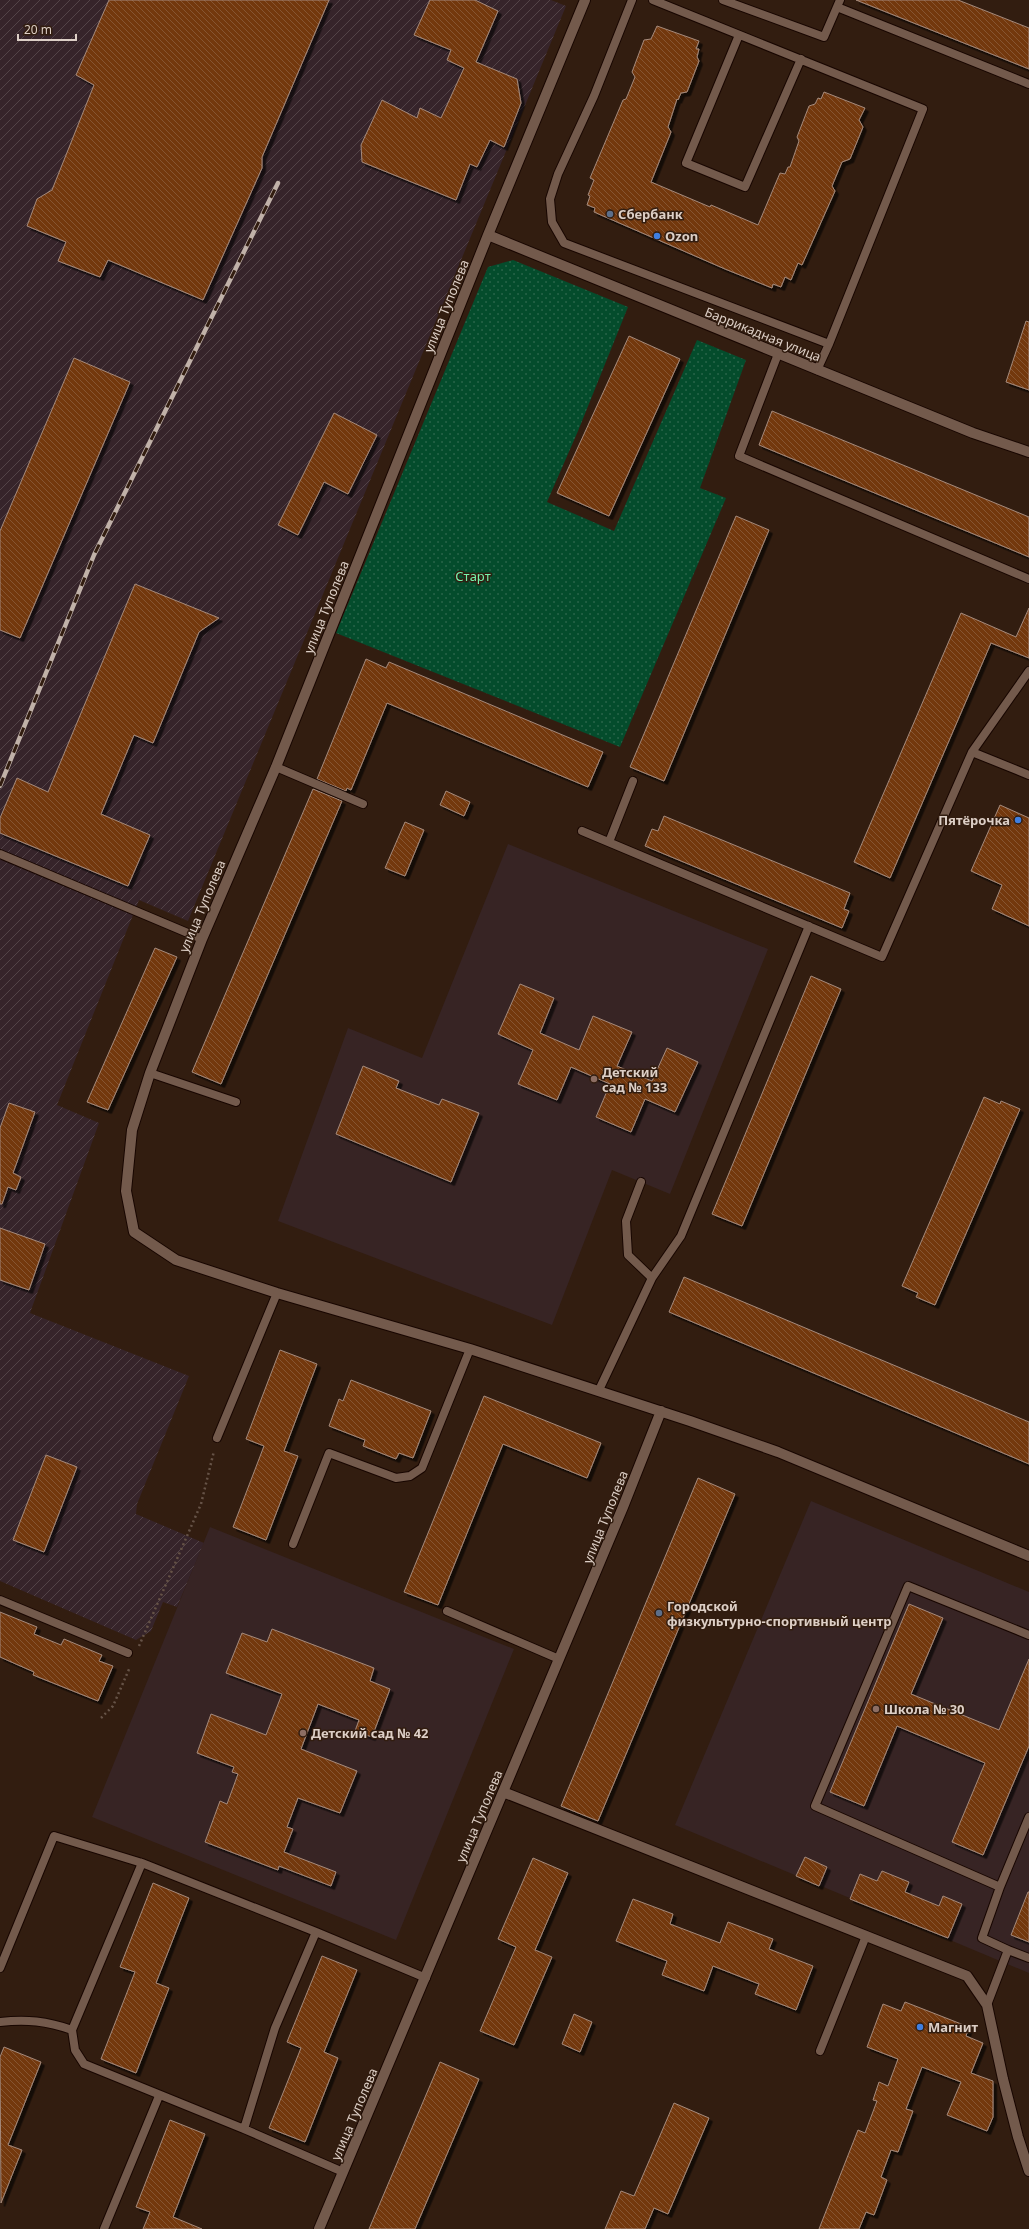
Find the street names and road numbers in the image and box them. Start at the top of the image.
street label: улица Туполева [419,257,473,355]
street label: Баррикадная улица [702,302,824,366]
street label: улица Туполева [299,558,353,656]
street label: улица Туполева [174,857,230,955]
street label: улица Туполева [578,1468,632,1566]
street label: улица Туполева [451,1767,507,1865]
street label: улица Туполева [326,2065,382,2163]

